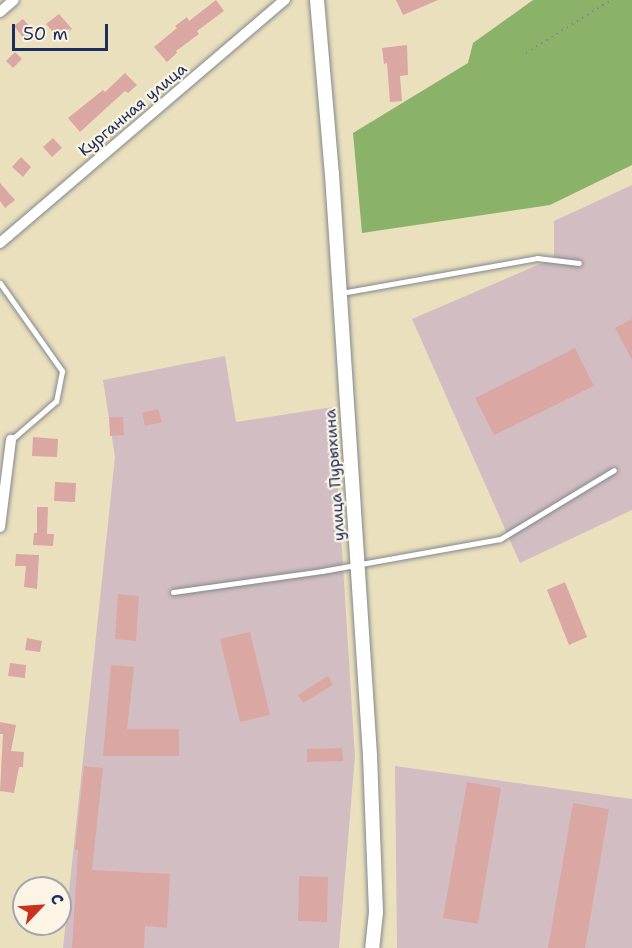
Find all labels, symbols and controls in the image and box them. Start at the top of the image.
scale bar [15,12,111,50]
text: 50 m [23,22,68,46]
street label: Курганная улица [75,59,191,161]
street label: улица Пурыхина [321,408,349,542]
north arrow [12,876,72,936]
text: С [45,890,69,908]

